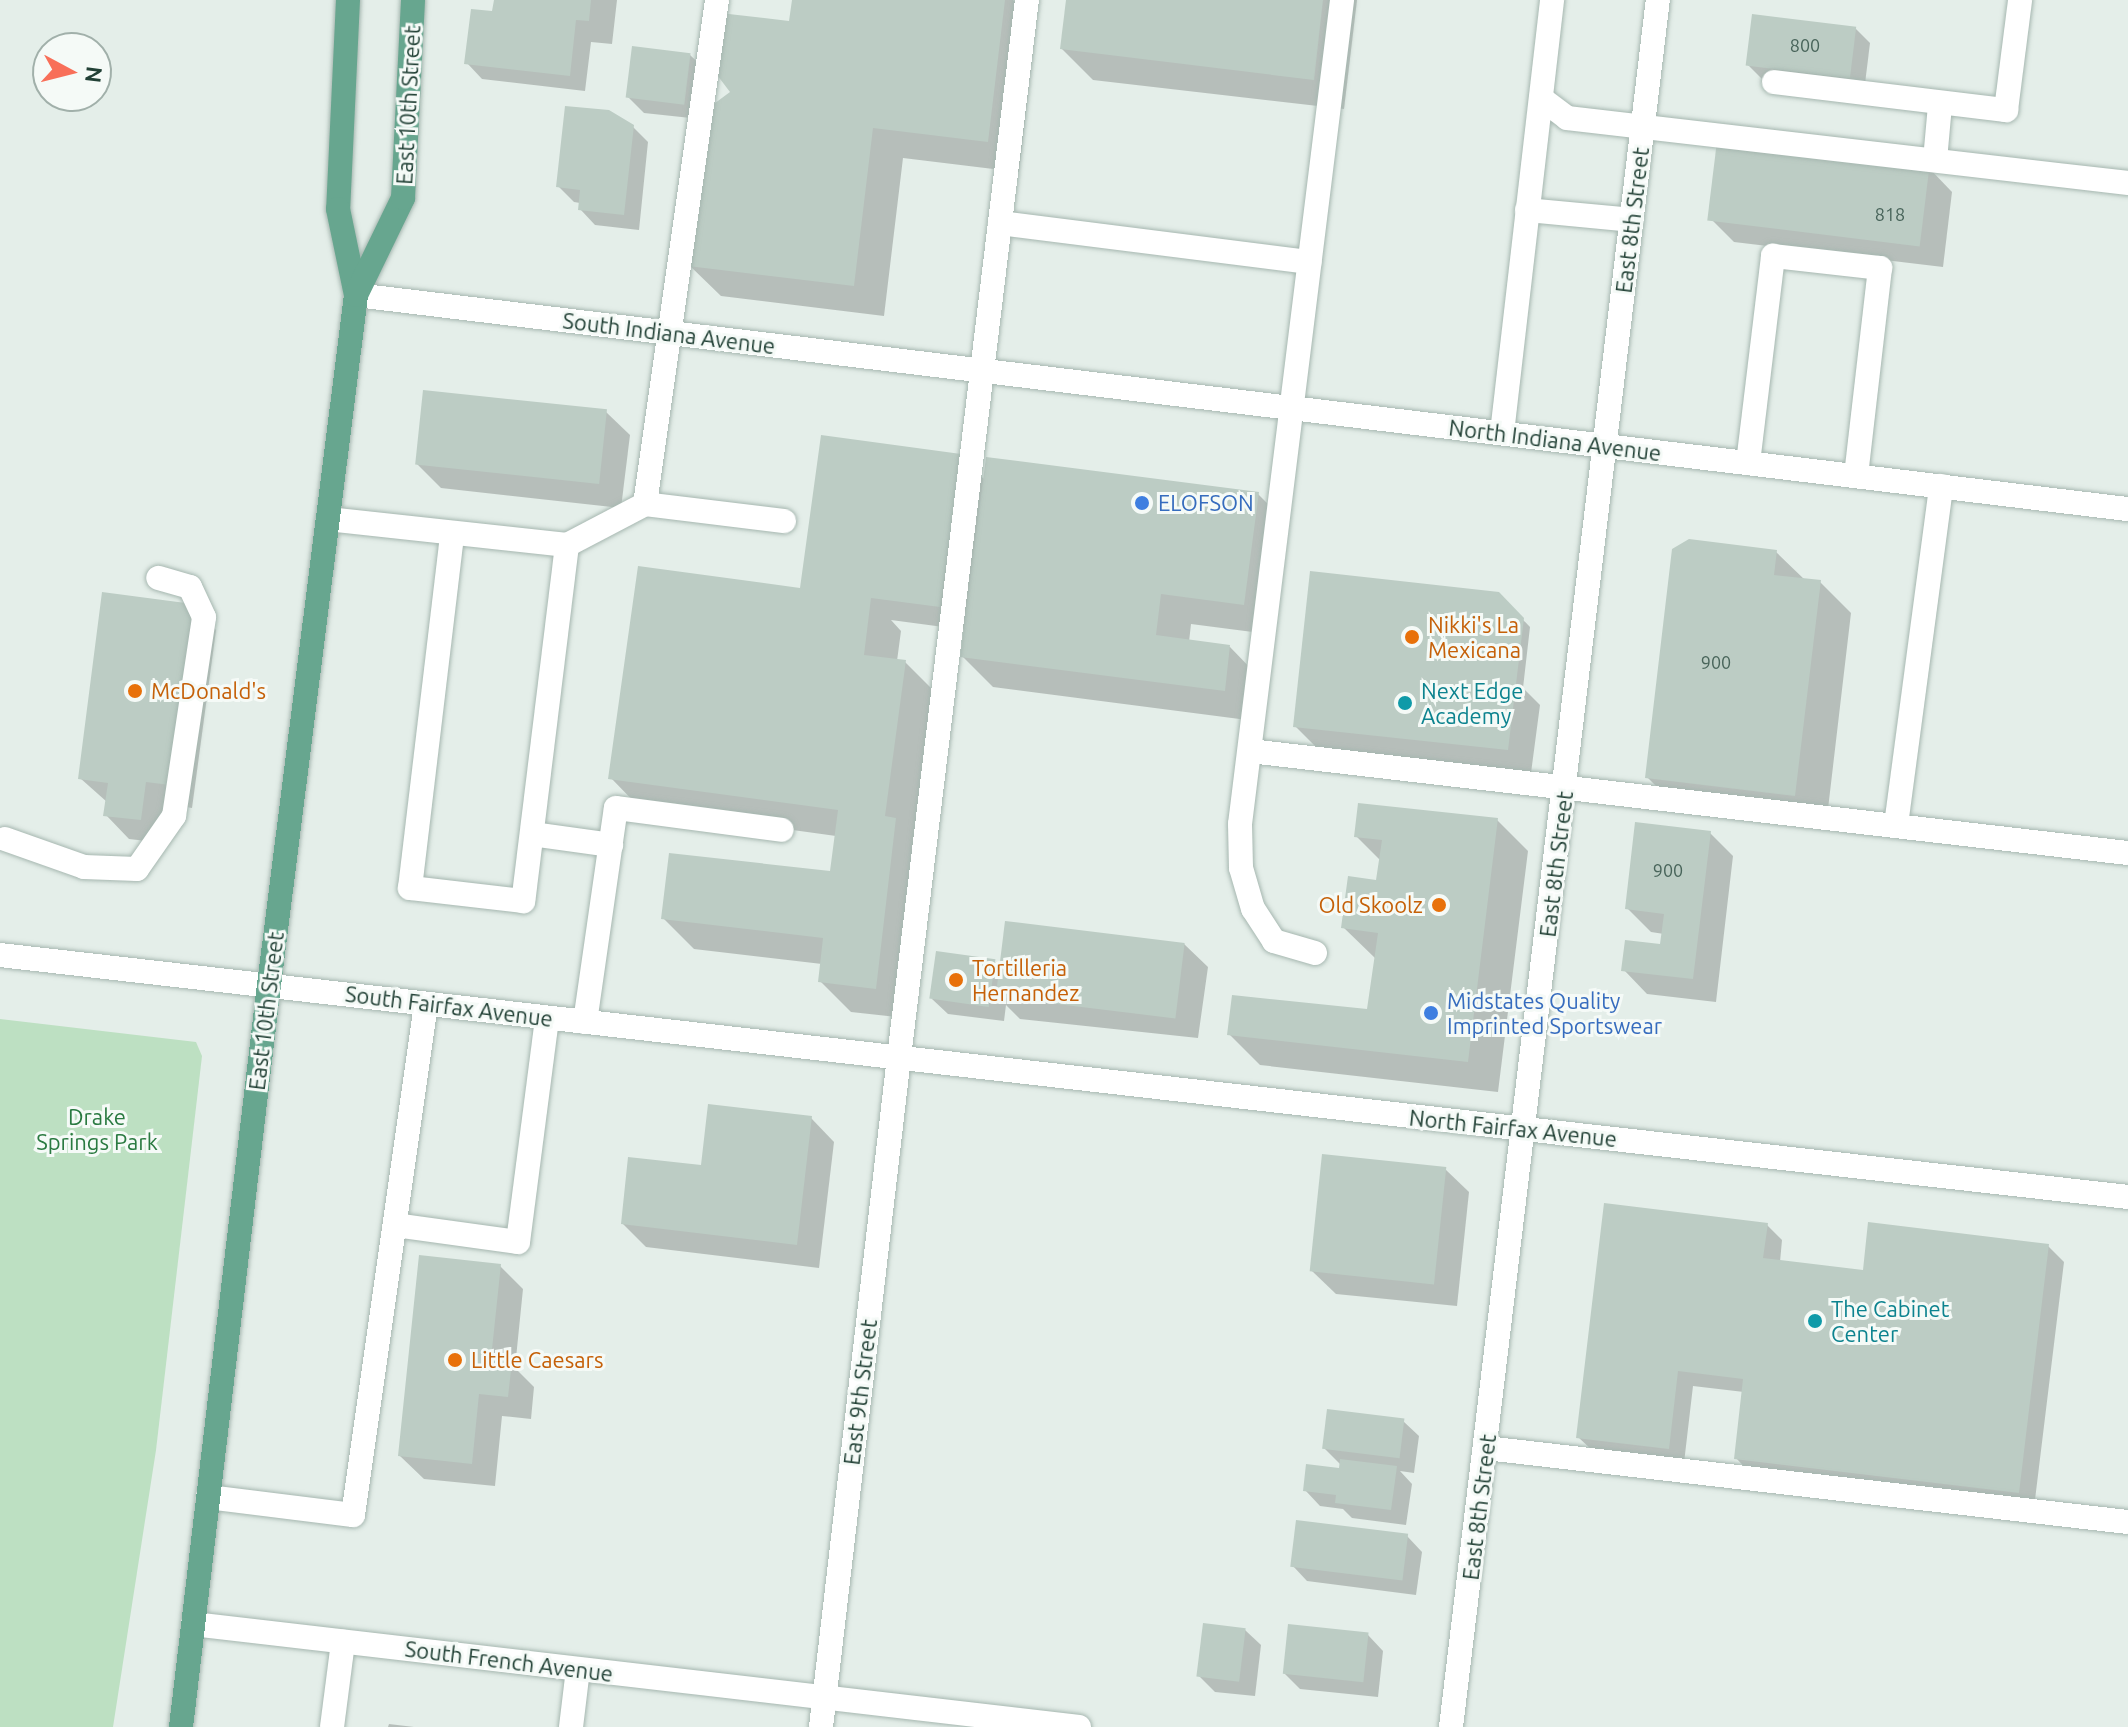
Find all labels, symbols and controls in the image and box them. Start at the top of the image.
street label: East 10th Street [391,25,425,185]
north arrow [32,32,112,112]
house number: 800 [1790,34,1820,56]
text: N [81,65,108,84]
street label: East 8th Street [1610,145,1654,295]
house number: 818 [1875,203,1905,225]
street label: South Indiana Avenue [561,307,777,359]
street label: North Indiana Avenue [1447,414,1663,466]
place label: ELOFSON [1158,490,1254,516]
marker: ELOFSON [1133,494,1151,512]
place label: Nikki's La Mexicana [1428,611,1521,662]
marker: Nikki's La Mexicana [1403,628,1421,646]
house number: 900 [1701,651,1731,673]
place label: Next Edge Academy [1421,677,1523,728]
place label: McDonald's [151,678,266,704]
marker: McDonald's [126,682,144,700]
marker: Next Edge Academy [1396,694,1414,712]
street label: East 8th Street [1534,789,1578,939]
house number: 900 [1653,859,1683,881]
place label: Old Skoolz [1318,892,1423,918]
marker: Old Skoolz [1430,896,1448,914]
street label: East 10th Street [243,930,289,1092]
place label: Tortilleria Hernandez [972,954,1079,1006]
marker: Tortilleria Hernandez [947,971,965,989]
street label: South Fairfax Avenue [344,980,554,1032]
place label: Midstates Quality Imprinted Sportswear [1447,987,1662,1038]
marker: Midstates Quality Imprinted Sportswear [1422,1004,1440,1022]
park label: Drake Springs Park [36,1103,158,1154]
street label: North Fairfax Avenue [1408,1104,1618,1152]
place label: The Cabinet Center [1831,1295,1949,1346]
marker: The Cabinet Center [1806,1312,1824,1330]
street label: East 9th Street [838,1317,882,1467]
place label: Little Caesars [471,1347,603,1373]
marker: Little Caesars [446,1351,464,1369]
street label: East 8th Street [1457,1432,1501,1582]
street label: South French Avenue [403,1635,615,1687]

